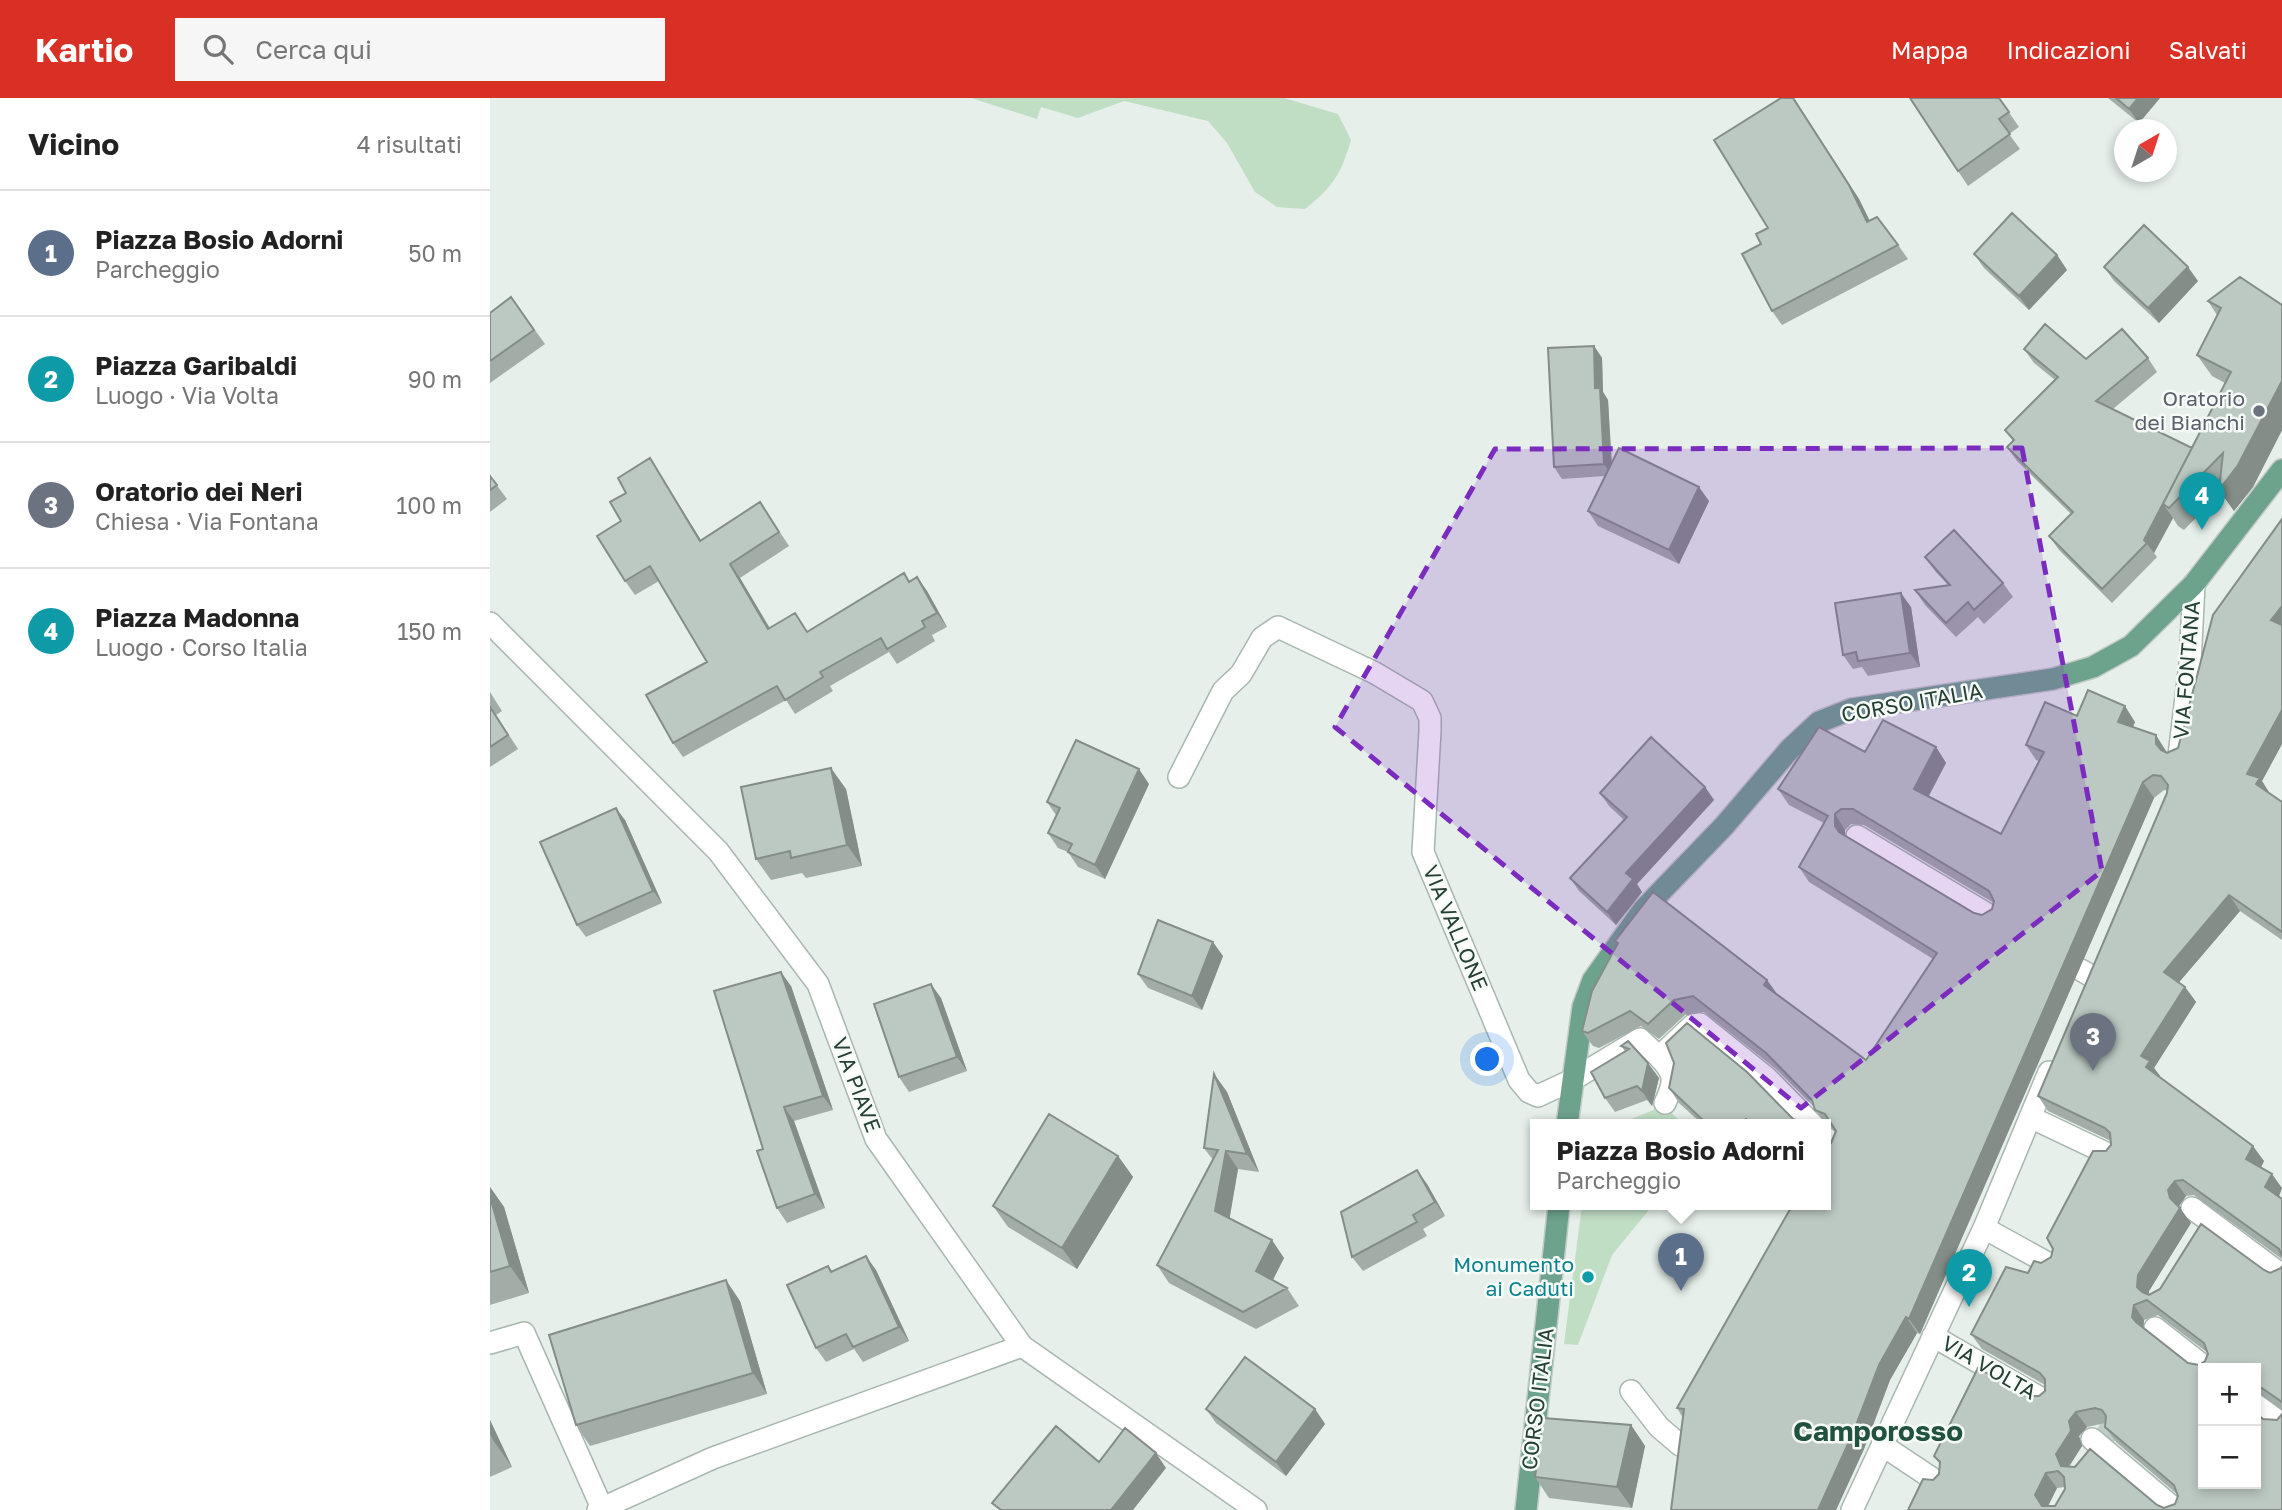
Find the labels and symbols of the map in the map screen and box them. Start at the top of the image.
north arrow [2114,119,2177,182]
place label: Oratorio dei Bianchi [2135,385,2245,435]
marker: Oratorio dei Bianchi [2251,403,2267,419]
pin: 4 [2179,472,2225,530]
street label: VIA FONTANA [2167,599,2205,740]
street label: CORSO ITALIA [1839,677,1984,727]
street label: VIA VALLONE [1418,861,1494,994]
pin: 3 [2070,1013,2116,1071]
street label: VIA PIAVE [827,1034,887,1136]
your location [1470,1042,1504,1076]
pin: 1 [1658,1233,1704,1291]
pin: 2 [1946,1249,1992,1307]
place label: Monumento ai Caduti [1453,1251,1574,1301]
marker: Monumento ai Caduti [1580,1269,1596,1285]
street label: CORSO ITALIA [1515,1326,1559,1471]
street label: VIA VOLTA [1938,1330,2041,1405]
district label: Camporosso [1793,1414,1963,1447]

